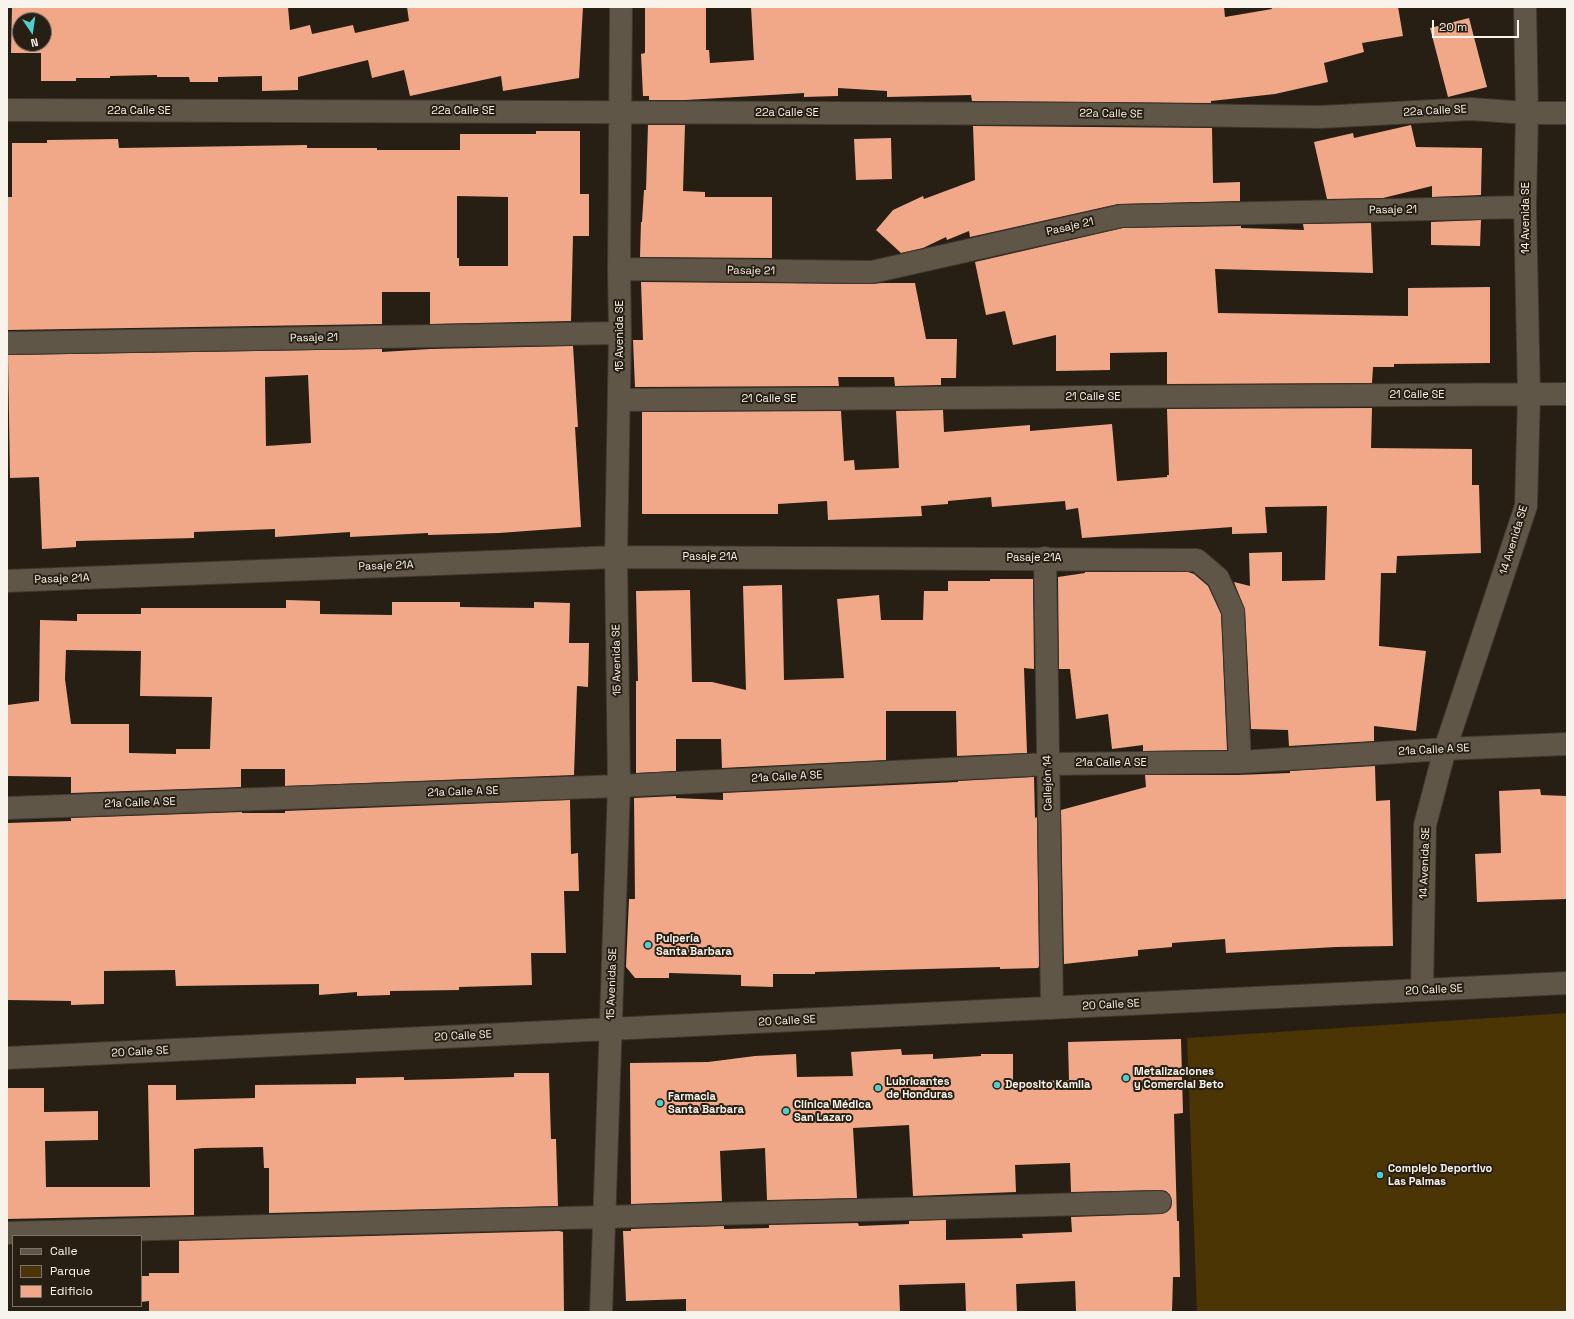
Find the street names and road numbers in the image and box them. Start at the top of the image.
street label: 22a Calle SE [1403,103,1467,119]
street label: 22a Calle SE [107,104,171,118]
street label: 22a Calle SE [431,104,495,118]
street label: 22a Calle SE [755,106,819,120]
street label: 22a Calle SE [1079,107,1143,121]
street label: 14 Avenida SE [1519,182,1533,254]
street label: Pasaje 21 [1369,203,1417,217]
street label: Pasaje 21 [1045,215,1095,239]
street label: Pasaje 21 [727,264,775,278]
street label: 15 Avenida SE [613,300,627,372]
street label: Pasaje 21 [290,331,338,345]
street label: 21 Calle SE [1389,388,1445,402]
street label: 21 Calle SE [1065,390,1121,404]
street label: 21 Calle SE [741,392,797,406]
street label: 14 Avenida SE [1497,504,1531,576]
street label: Pasaje 21A [682,550,738,564]
street label: Pasaje 21A [1006,551,1062,565]
street label: Pasaje 21A [358,558,414,574]
street label: Pasaje 21A [34,571,90,587]
street label: 15 Avenida SE [610,624,624,696]
street label: 21a Calle A SE [1398,742,1470,758]
street label: Callejón 14 [1041,755,1055,811]
street label: 21a Calle A SE [1075,756,1147,770]
street label: 21a Calle A SE [751,769,823,785]
street label: 21a Calle A SE [427,784,499,800]
street label: 21a Calle A SE [104,795,176,811]
street label: 14 Avenida SE [1417,827,1433,899]
street label: 15 Avenida SE [604,948,620,1020]
street label: 20 Calle SE [1405,982,1463,998]
street label: 20 Calle SE [1082,997,1140,1013]
street label: 20 Calle SE [758,1013,816,1029]
street label: 20 Calle SE [434,1028,492,1044]
street label: 20 Calle SE [111,1044,169,1060]

